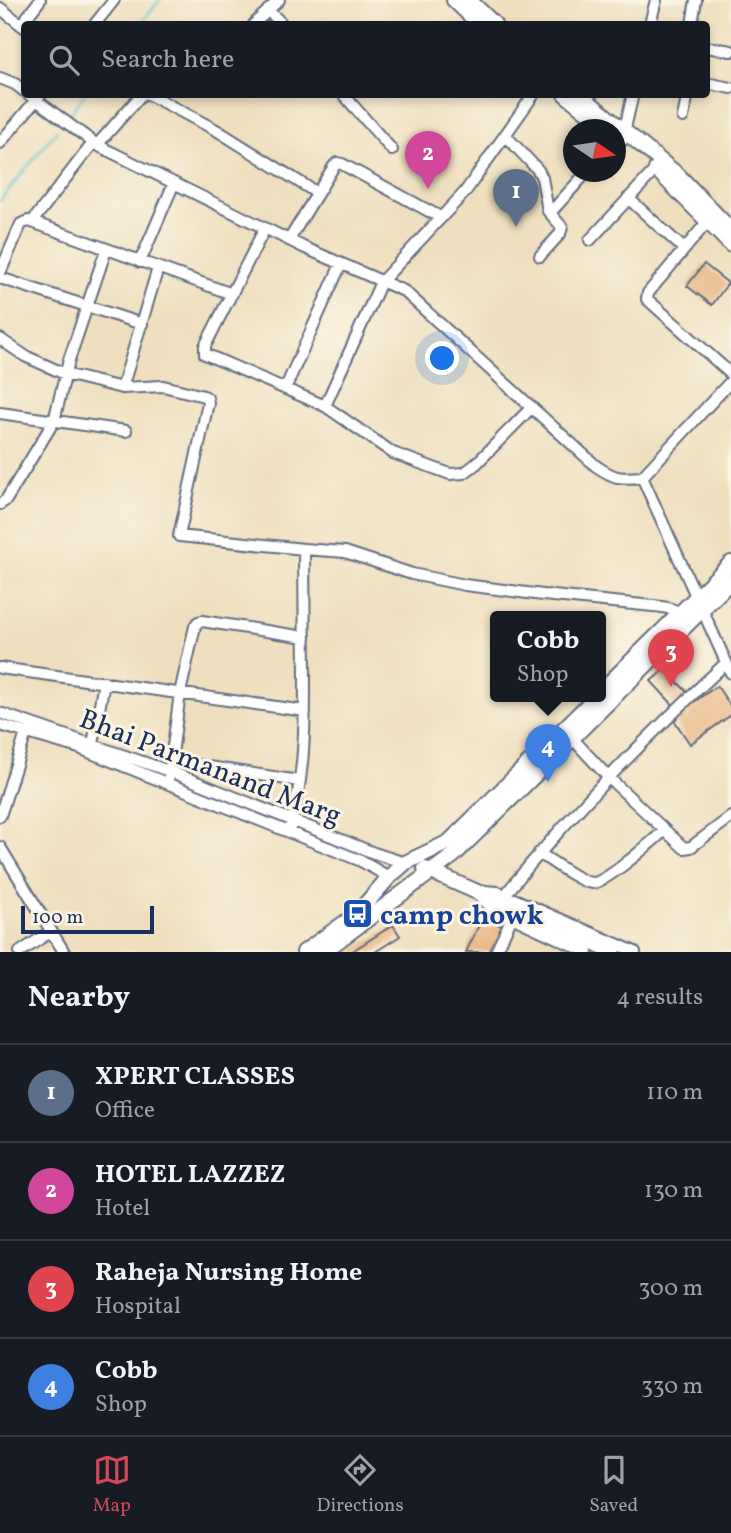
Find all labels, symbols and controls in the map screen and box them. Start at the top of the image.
search box [21,21,710,98]
icon: search [45,41,83,79]
text: Search here [101,42,234,78]
north arrow [563,119,626,182]
pin: 2 [405,131,451,189]
pin: 1 [493,169,539,227]
your location [425,341,459,375]
popup [490,611,606,702]
text: Cobb [517,623,579,659]
pin: 3 [648,629,694,687]
text: Shop [517,659,569,691]
street label: Bhai Parmanand Marg [74,700,347,836]
pin: 4 [525,724,571,782]
bus stop icon: camp chowk [340,897,374,931]
place label: camp chowk [380,897,544,936]
scale bar [21,903,154,935]
text: 100 m [32,905,83,931]
text: Nearby [28,977,130,1019]
text: 4 results [617,982,703,1014]
text: XPERT CLASSES [95,1059,295,1095]
text: 1 [46,1077,56,1109]
text: 110 m [646,1077,703,1109]
text: Office [95,1095,155,1127]
text: HOTEL LAZZEZ [95,1157,286,1193]
text: 2 [45,1175,57,1207]
text: 130 m [644,1175,703,1207]
text: Hotel [95,1193,150,1225]
text: Raheja Nursing Home [95,1255,362,1291]
text: 3 [45,1273,57,1305]
text: 300 m [639,1273,703,1305]
text: Hospital [95,1291,181,1323]
text: Cobb [95,1353,158,1389]
text: 4 [44,1371,58,1403]
text: 330 m [641,1371,703,1403]
text: Shop [95,1389,147,1421]
tab: Map [93,1451,131,1519]
tab: Directions [317,1451,404,1519]
tab: Saved [589,1451,638,1519]

